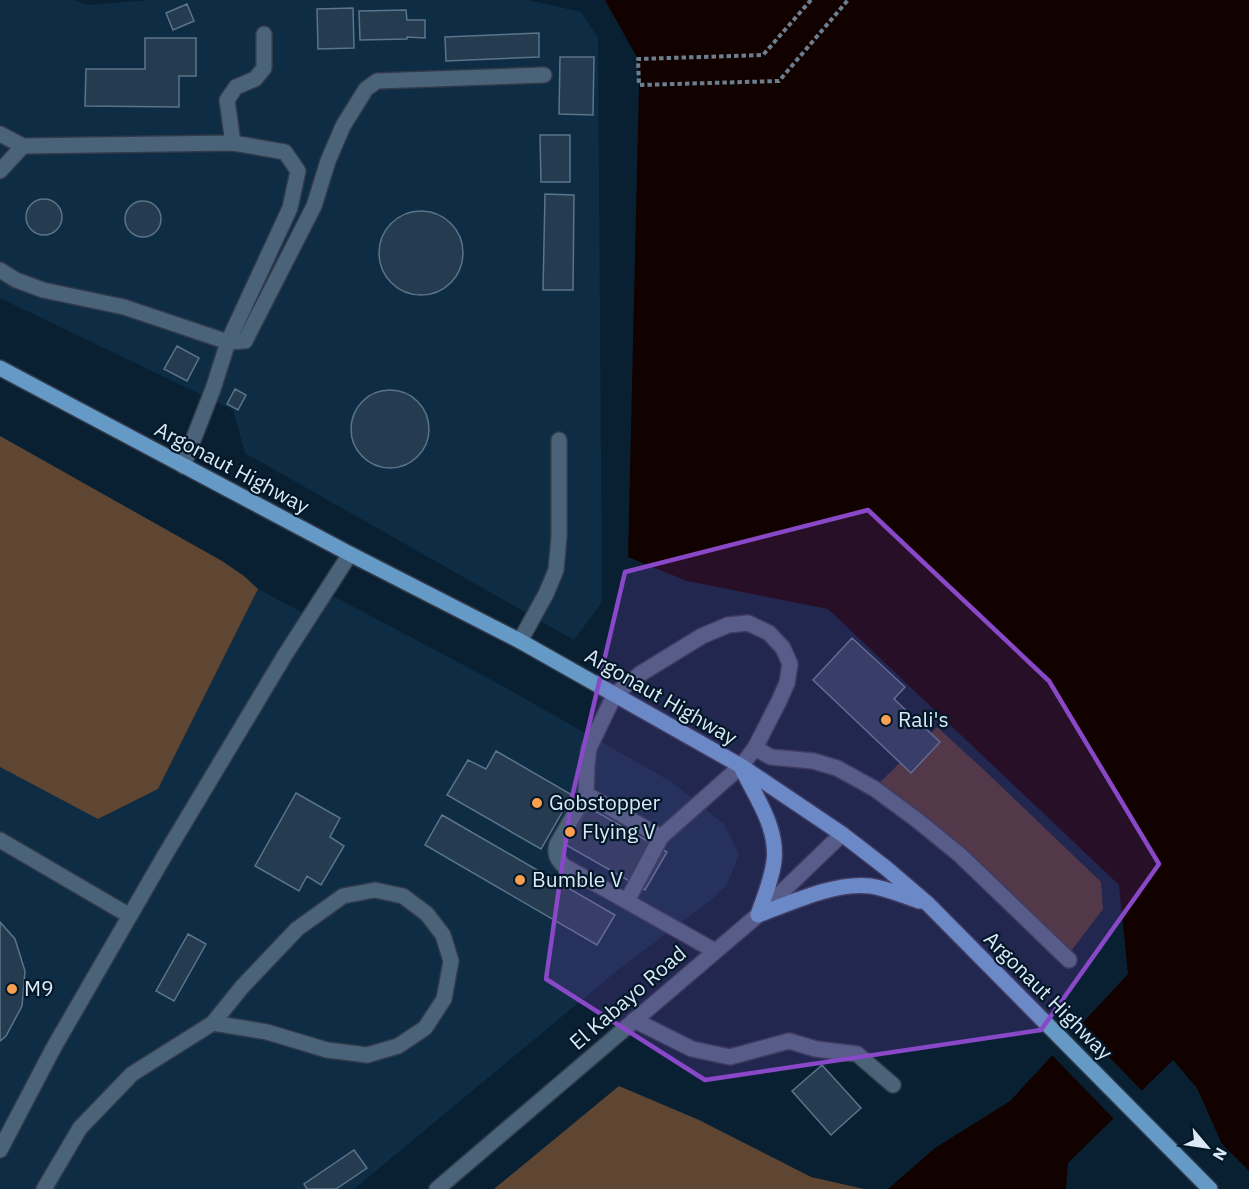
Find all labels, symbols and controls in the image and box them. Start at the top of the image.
street label: Argonaut Highway [150,415,315,520]
street label: Argonaut Highway [580,641,743,751]
place label: Rali's [898,705,949,733]
marker: Rali's [879,713,893,727]
place label: Gobstopper [549,788,661,816]
marker: Gobstopper [530,796,544,810]
place label: Flying V [582,817,656,845]
marker: Flying V [563,825,577,839]
place label: Bumble V [532,865,623,893]
marker: Bumble V [513,873,527,887]
street label: Argonaut Highway [978,925,1120,1066]
street label: El Kabayo Road [563,939,692,1056]
place label: M9 [24,974,54,1002]
marker: M9 [5,982,19,996]
north arrow [1177,1117,1237,1177]
text: N [1209,1144,1232,1164]

